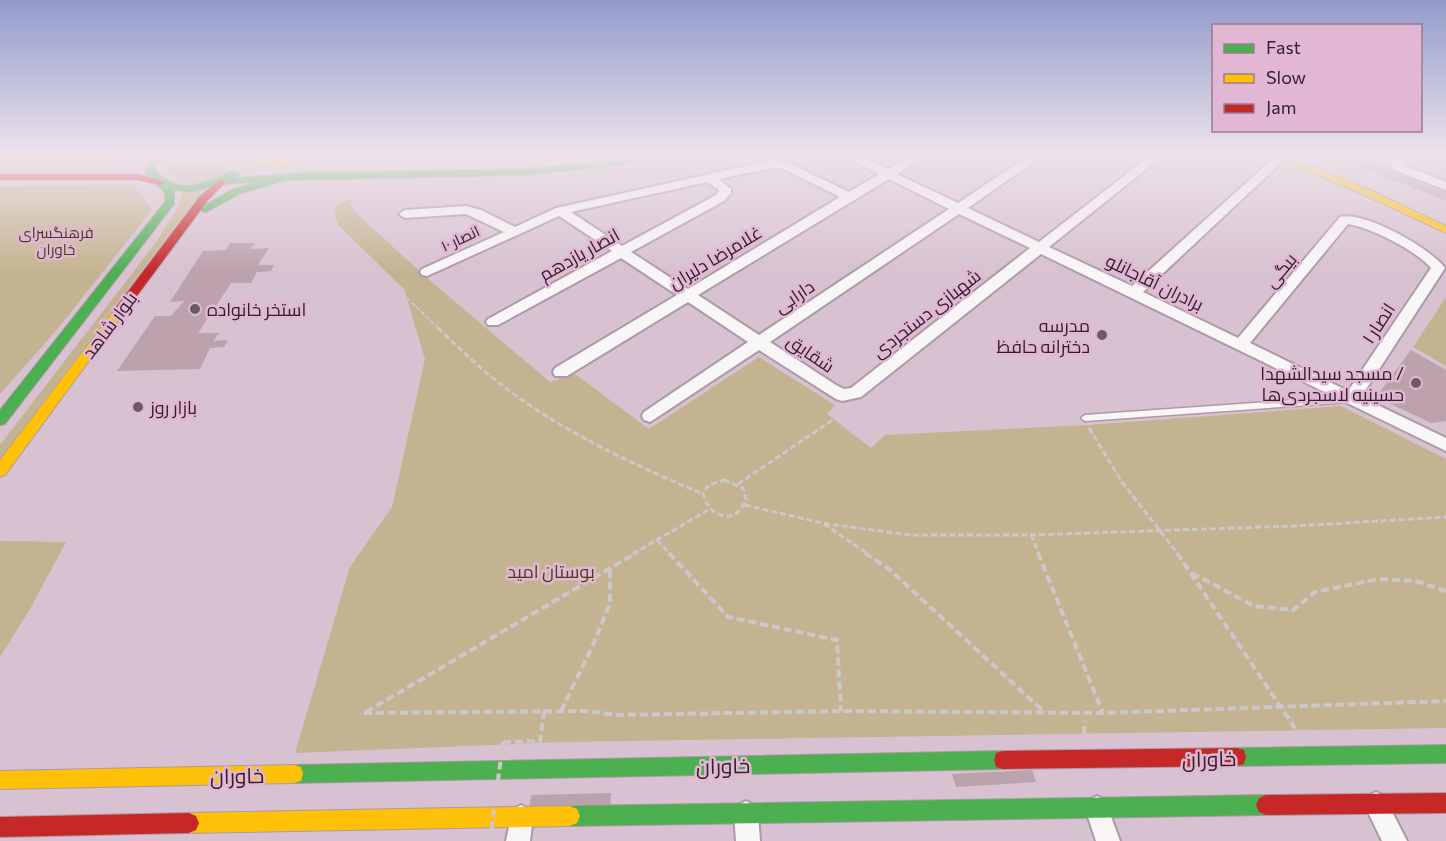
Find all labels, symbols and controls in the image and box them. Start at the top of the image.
legend [1212,24,1422,132]
text: Fast [1266,36,1301,58]
text: Slow [1266,66,1306,88]
text: Jam [1266,96,1296,118]
street label: انصار ۱۰ [438,221,483,256]
street label: غلامرضا دلیران [665,221,766,294]
park label: فرهنگسرای خاوران [18,223,94,260]
street label: انصار یازدهم [535,223,624,287]
street label: بیگی [1259,248,1302,293]
street label: برادران آقاجانلو [1102,249,1207,316]
street label: شهبازی دستجردی [867,264,985,363]
street label: دارابی [770,275,819,318]
street label: بلوار شاهد [77,287,142,363]
place label: استخر خانواده [207,298,306,321]
street label: انصار ۱ [1357,299,1400,348]
marker: استخر خانواده [188,302,202,316]
place label: مدرسه دخترانه حافظ [997,314,1090,358]
marker: مدرسه دخترانه حافظ [1095,328,1109,342]
street label: شقایق [782,329,839,378]
place label: مسجد سیدالشهدا / حسینیه لاسجردی‌ها [1260,362,1404,406]
marker: مسجد سیدالشهدا / حسینیه لاسجردی‌ها [1409,376,1423,390]
place label: بازار روز [149,396,197,419]
marker: بازار روز [131,400,145,414]
park label: بوستان امید [507,560,595,583]
street label: خاوران [1182,745,1236,773]
street label: خاوران [696,752,750,780]
street label: خاوران [210,762,264,790]

